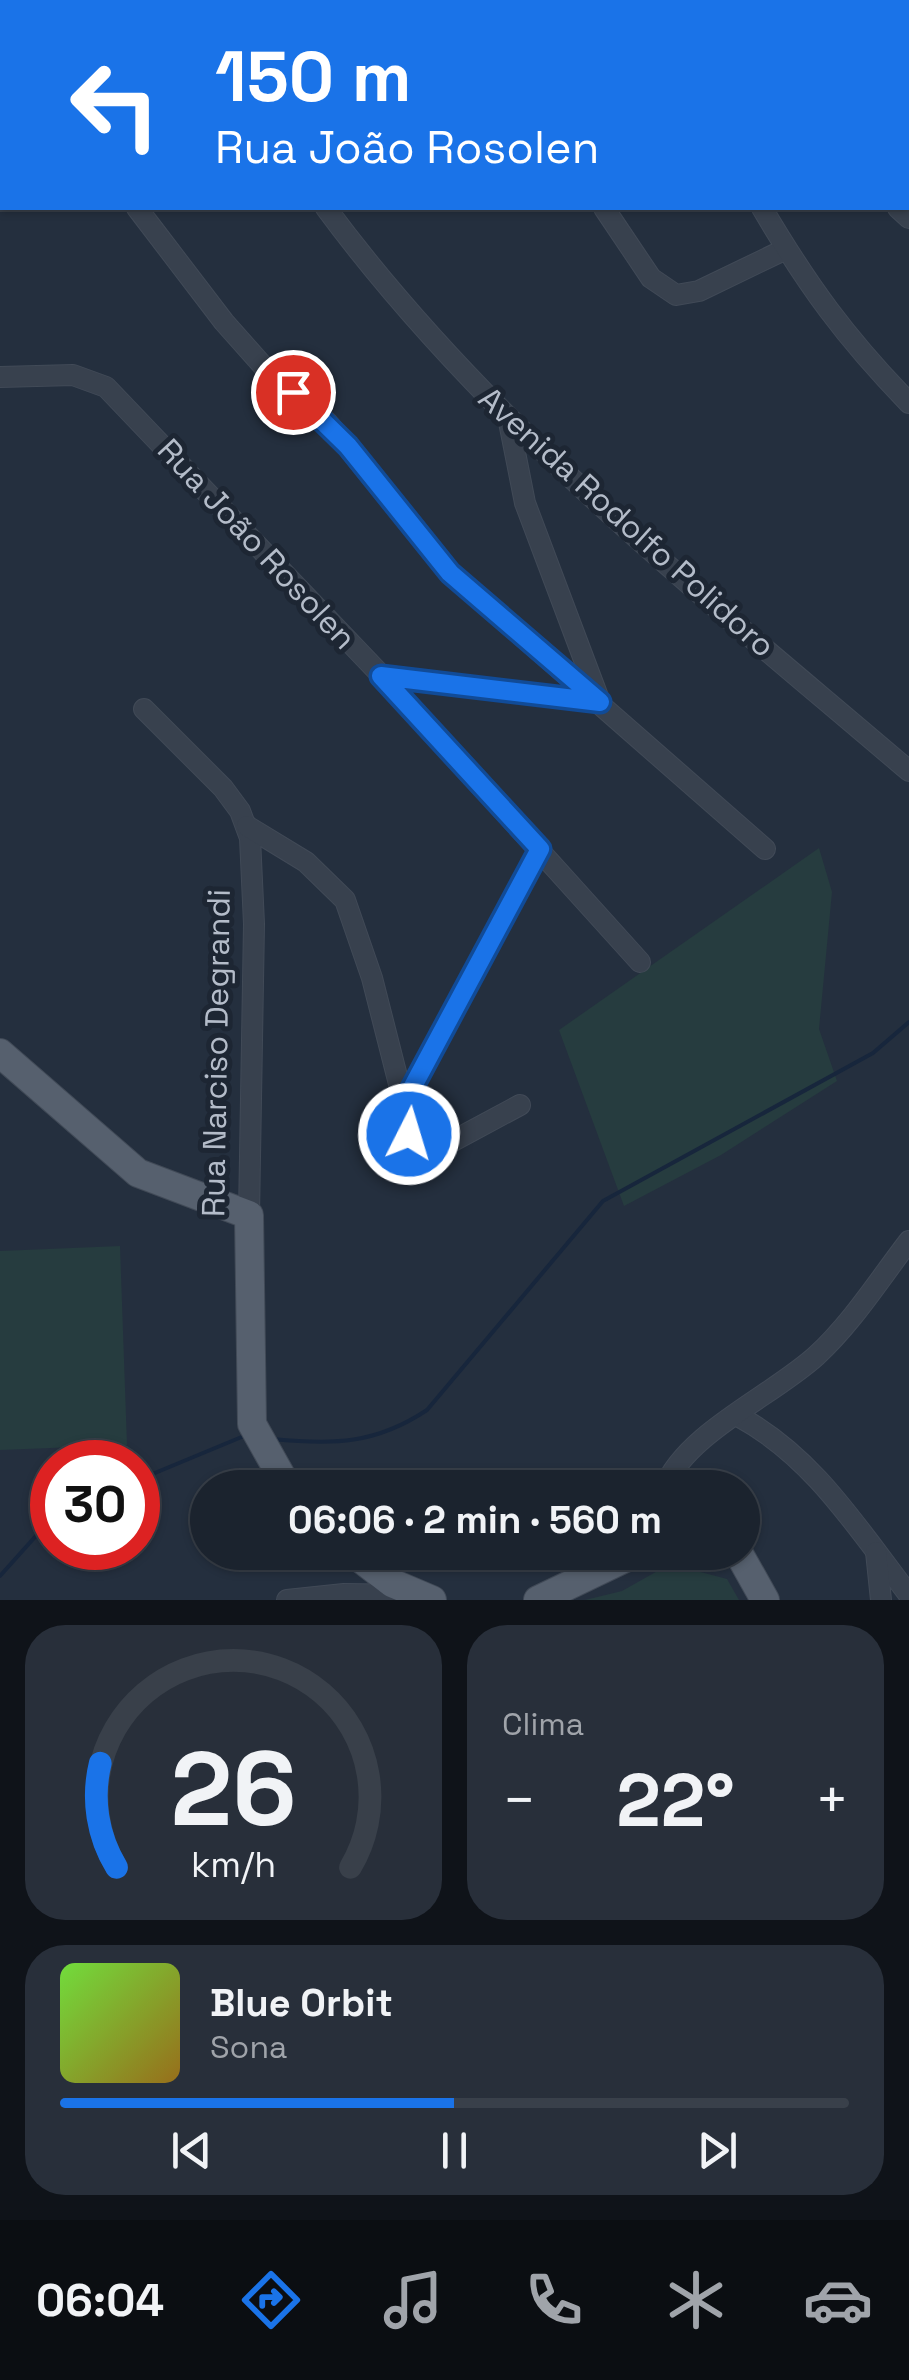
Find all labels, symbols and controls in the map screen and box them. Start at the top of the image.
text: 150 m [215,32,412,121]
icon: left [50,40,180,170]
text: Rua João Rosolen [215,119,599,176]
pin [251,350,336,435]
icon: arrive [266,365,321,420]
street label: Avenida Rodolfo Polidoro [470,378,784,666]
street label: Rua João Rosolen [149,430,365,658]
street label: Rua Narciso Degrandi [193,889,239,1217]
position arrow [357,1082,461,1186]
speed limit sign: 30 [30,1440,160,1570]
text: 06:06 · 2 min · 560 m [288,1496,662,1544]
text: Clima [502,1704,584,1744]
text: 26 [170,1723,297,1855]
text: 22° [616,1752,735,1848]
text: − [502,1765,536,1835]
text: + [815,1765,849,1835]
text: km/h [191,1842,276,1887]
text: Blue Orbit [210,1979,393,2027]
text: Sona [210,2027,287,2067]
icon: previous [164,2123,219,2178]
icon: pause [427,2123,482,2178]
icon: next [690,2123,745,2178]
icon: directions [236,2265,306,2335]
icon: music [378,2265,448,2335]
icon: phone [519,2265,589,2335]
icon: climate [661,2265,731,2335]
icon: car [803,2265,873,2335]
text: 06:04 [36,2272,164,2329]

